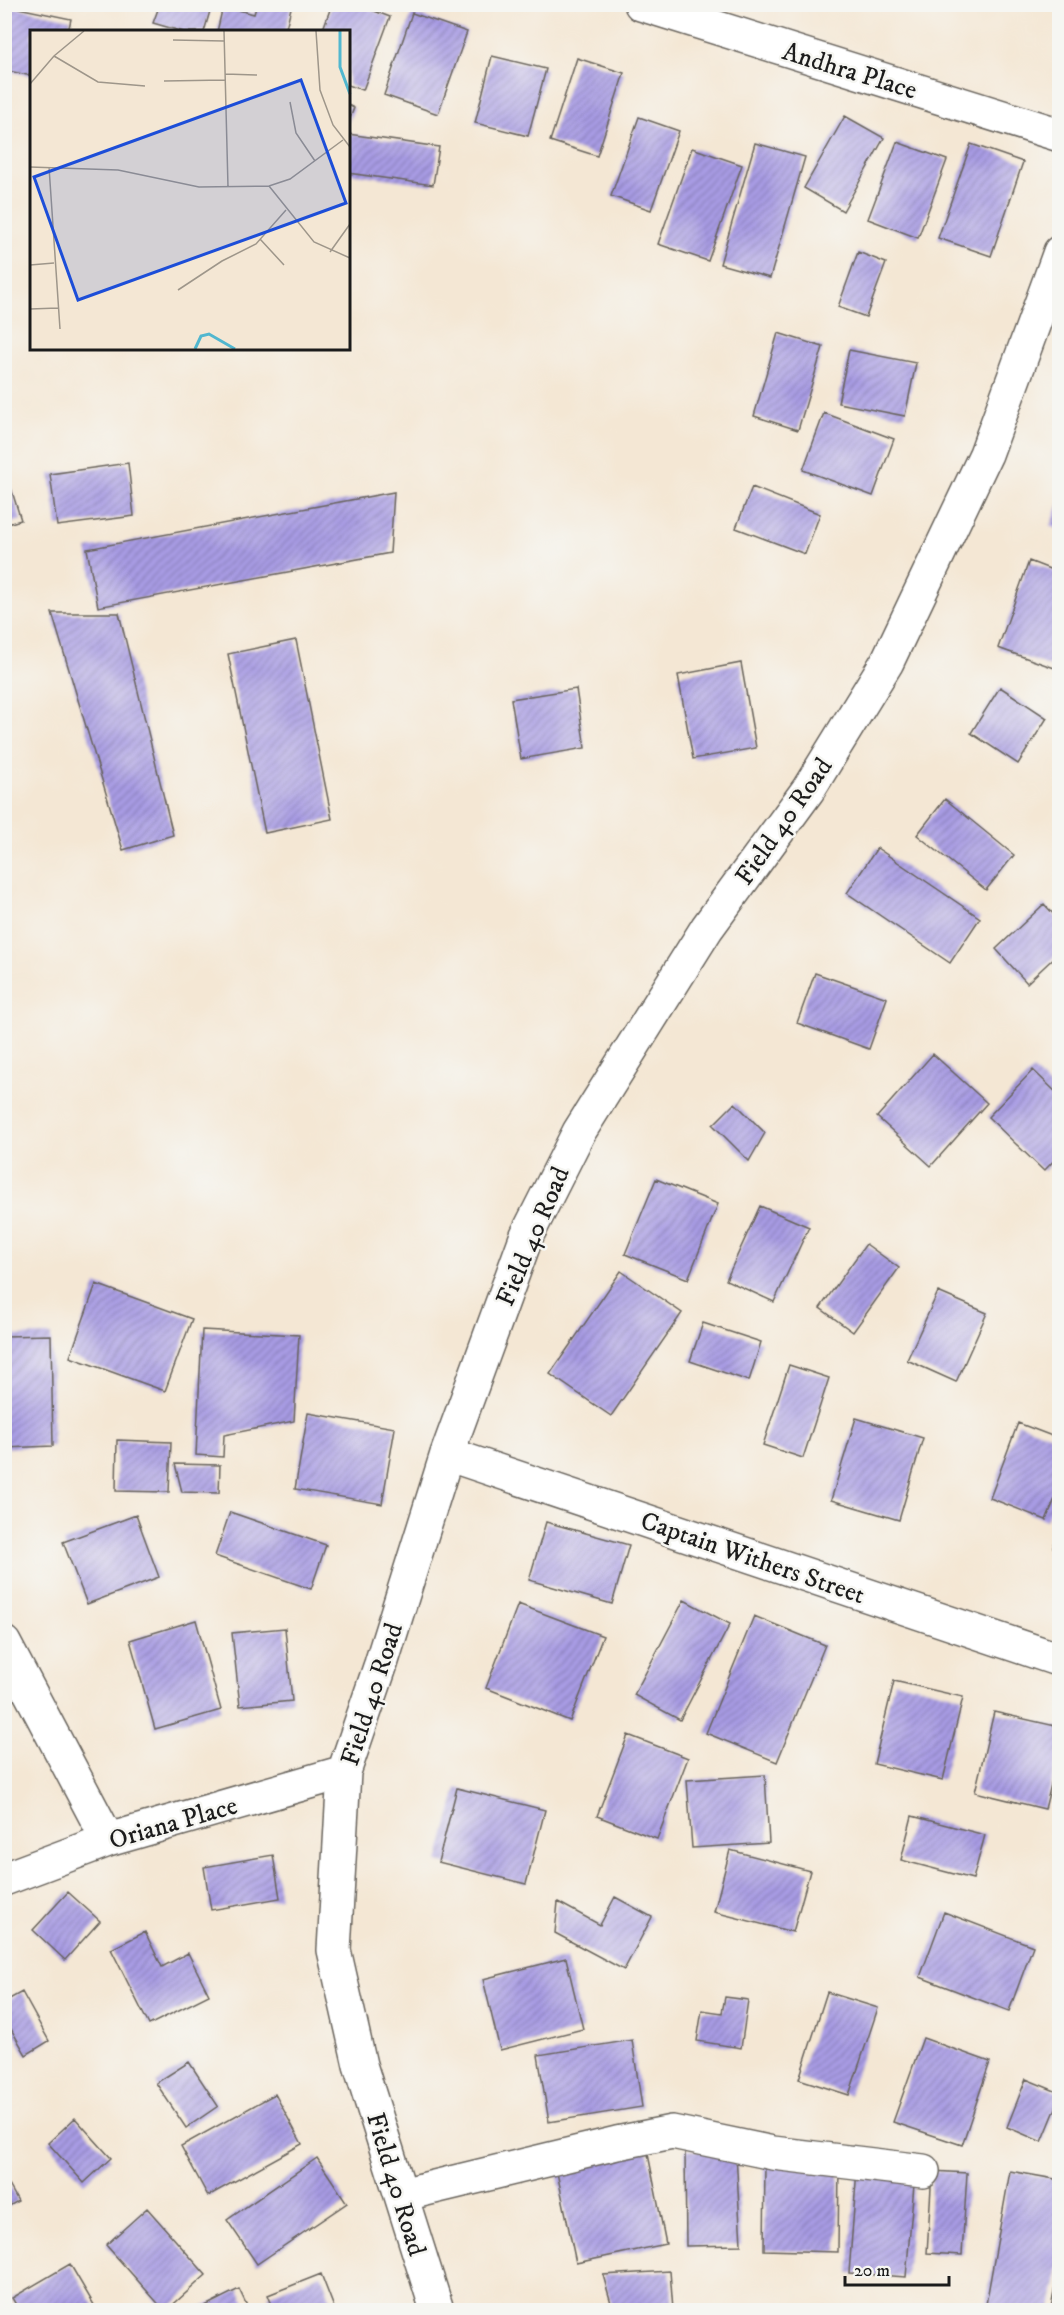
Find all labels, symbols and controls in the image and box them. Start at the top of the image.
inset map [30,30,350,350]
street label: Andhra Place [778,35,921,107]
street label: Field 40 Road [728,752,840,892]
street label: Field 40 Road [489,1162,578,1311]
street label: Captain Withers Street [636,1505,869,1612]
street label: Field 40 Road [334,1619,411,1770]
street label: Oriana Place [105,1789,241,1857]
street label: Field 40 Road [358,2109,433,2260]
scale bar [845,2249,948,2287]
text: 20 m [854,2260,890,2282]

